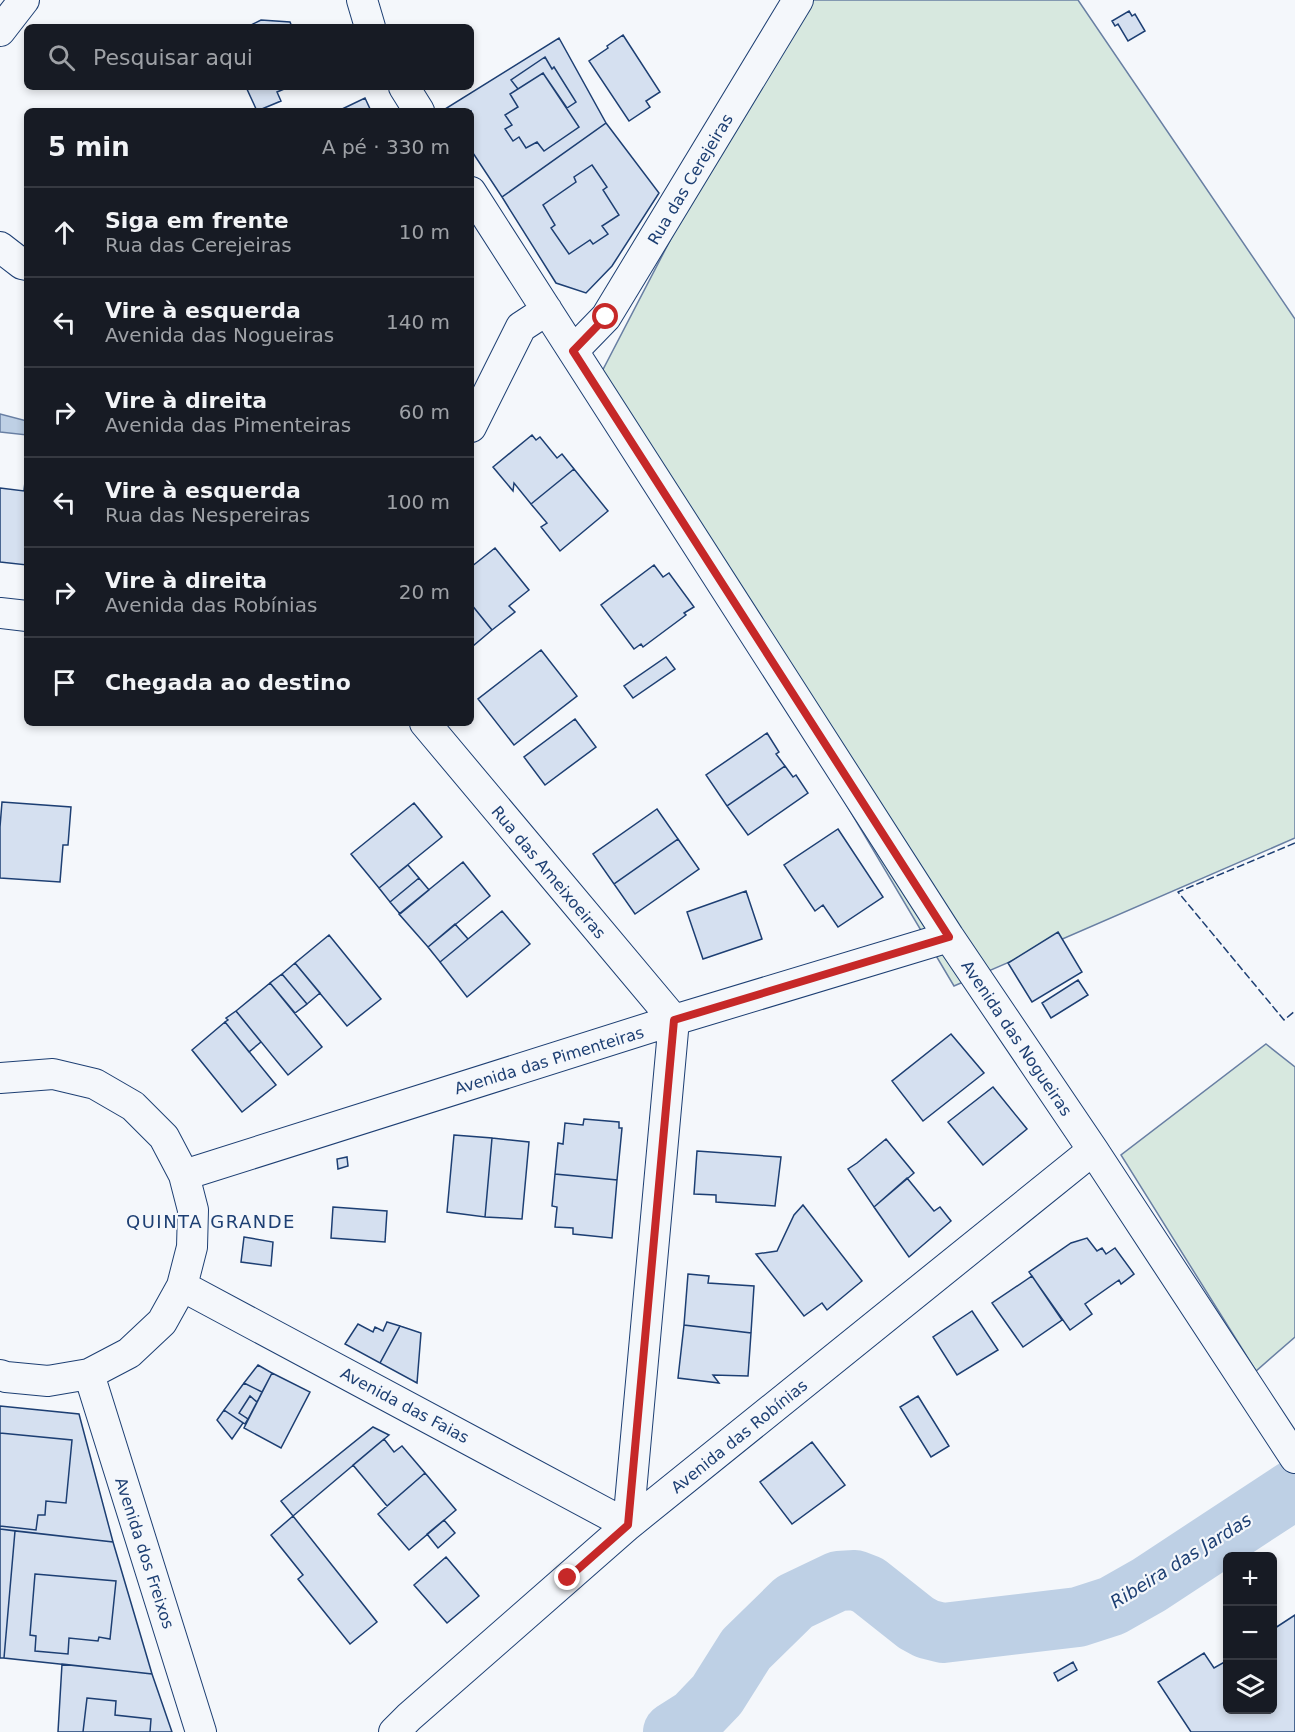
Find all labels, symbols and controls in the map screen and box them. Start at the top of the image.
search box [24,24,474,90]
icon: search [45,41,78,74]
text: Pesquisar aqui [93,45,253,70]
street label: Rua das Cerejeiras [644,110,737,248]
text: 5 min [48,132,130,162]
text: A pé · 330 m [322,135,450,159]
text: Siga em frente [105,208,289,233]
icon: ahead [48,216,81,249]
text: 10 m [399,220,450,244]
text: Rua das Cerejeiras [105,233,292,257]
text: Vire à esquerda [105,298,301,323]
route start [592,303,618,329]
icon: left [48,306,81,339]
text: 140 m [386,310,450,334]
text: Avenida das Nogueiras [105,323,334,347]
text: Vire à direita [105,388,267,413]
icon: right [48,396,81,429]
text: 60 m [399,400,450,424]
text: Avenida das Pimenteiras [105,413,351,437]
text: Vire à esquerda [105,478,301,503]
icon: left [48,486,81,519]
text: 100 m [386,490,450,514]
text: Rua das Nespereiras [105,503,310,527]
text: Vire à direita [105,568,267,593]
icon: right [48,576,81,609]
text: 20 m [399,580,450,604]
text: Avenida das Robínias [105,593,317,617]
icon: arrive [48,666,81,699]
text: Chegada ao destino [105,670,351,695]
street label: Rua das Ameixoeiras [488,802,610,943]
street label: Avenida das Nogueiras [957,957,1076,1120]
street label: Avenida das Pimenteiras [452,1023,646,1098]
district label: QUINTA GRANDE [126,1211,296,1232]
street label: Avenida das Faias [337,1364,472,1447]
street label: Avenida das Robínias [667,1376,811,1497]
street label: Avenida dos Freixos [111,1475,178,1631]
water label: Ribeira das Jardas [1106,1509,1255,1612]
map controls [1223,1552,1277,1714]
button: + [1223,1552,1277,1606]
route end [554,1564,580,1590]
button: − [1223,1606,1277,1660]
button: layers [1223,1660,1277,1714]

